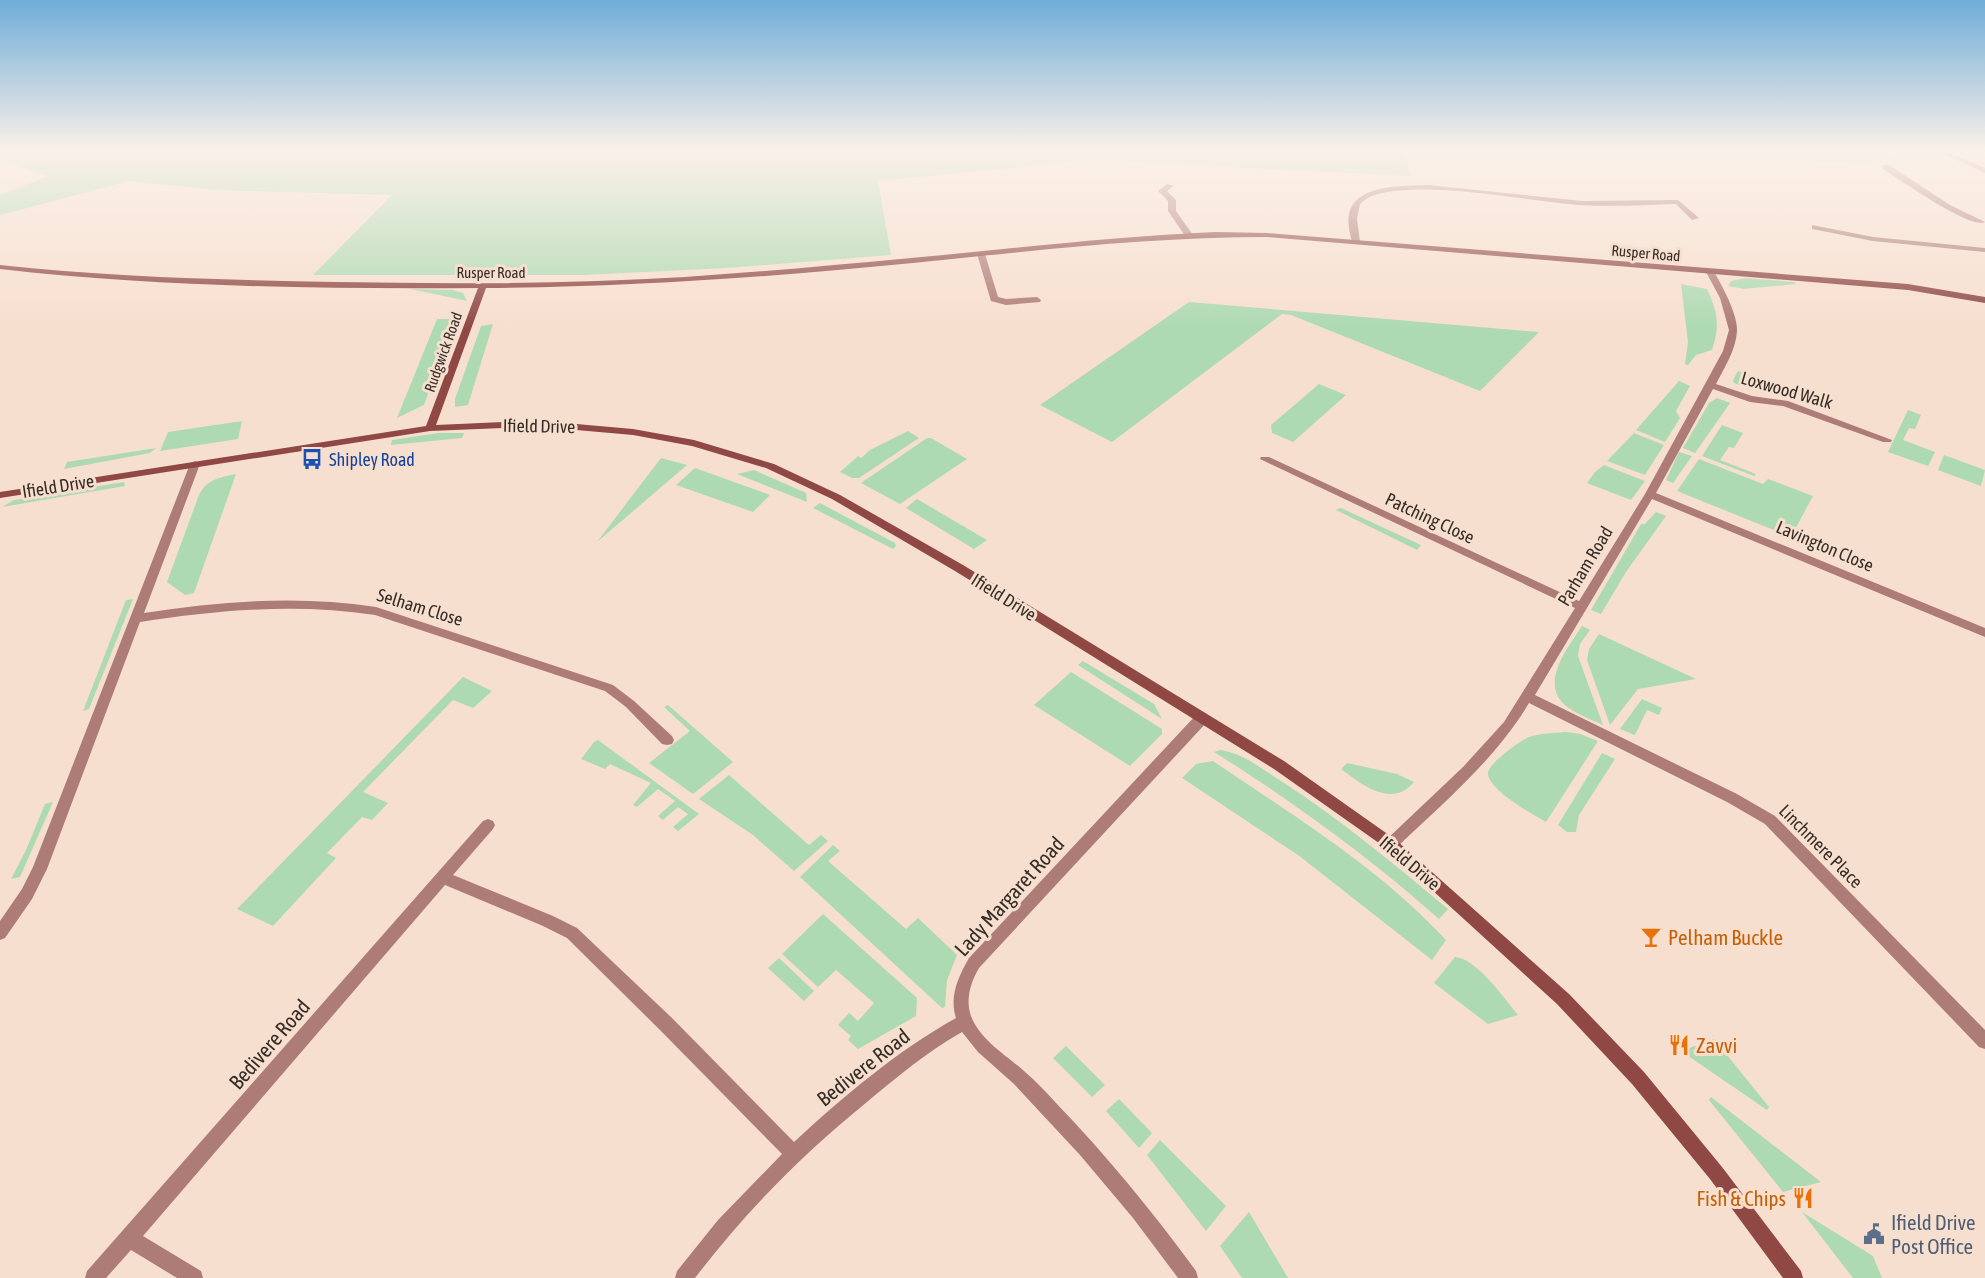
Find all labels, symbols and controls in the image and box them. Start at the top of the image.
street label: Rusper Road [1611,242,1681,264]
street label: Rusper Road [456,264,526,281]
street label: Rudgwick Road [421,310,465,394]
street label: Loxwood Walk [1739,367,1835,413]
street label: Ifield Drive [503,415,575,437]
bus stop icon: Shipley Road [300,447,324,471]
place label: Shipley Road [329,449,415,470]
street label: Ifield Drive [21,470,95,502]
street label: Patching Close [1382,488,1478,548]
street label: Lavington Close [1773,516,1877,576]
street label: Parham Road [1553,522,1617,610]
street label: Ifield Drive [968,569,1040,625]
street label: Selham Close [375,584,465,630]
street label: Linchmere Place [1775,800,1867,892]
street label: Lady Margaret Road [949,832,1069,960]
street label: Ifield Drive [1376,832,1444,894]
bar icon: Pelham Buckle [1639,925,1663,949]
place label: Pelham Buckle [1668,925,1783,949]
street label: Bedivere Road [224,994,314,1094]
street label: Bedivere Road [812,1023,914,1111]
restaurant icon: Zavvi [1667,1033,1691,1057]
place label: Zavvi [1696,1033,1737,1057]
place label: Fish & Chips [1697,1186,1786,1210]
restaurant icon: Fish & Chips [1791,1186,1815,1210]
place label: Ifield Drive Post Office [1891,1210,1975,1258]
public building icon: Ifield Drive Post Office [1862,1222,1886,1246]

